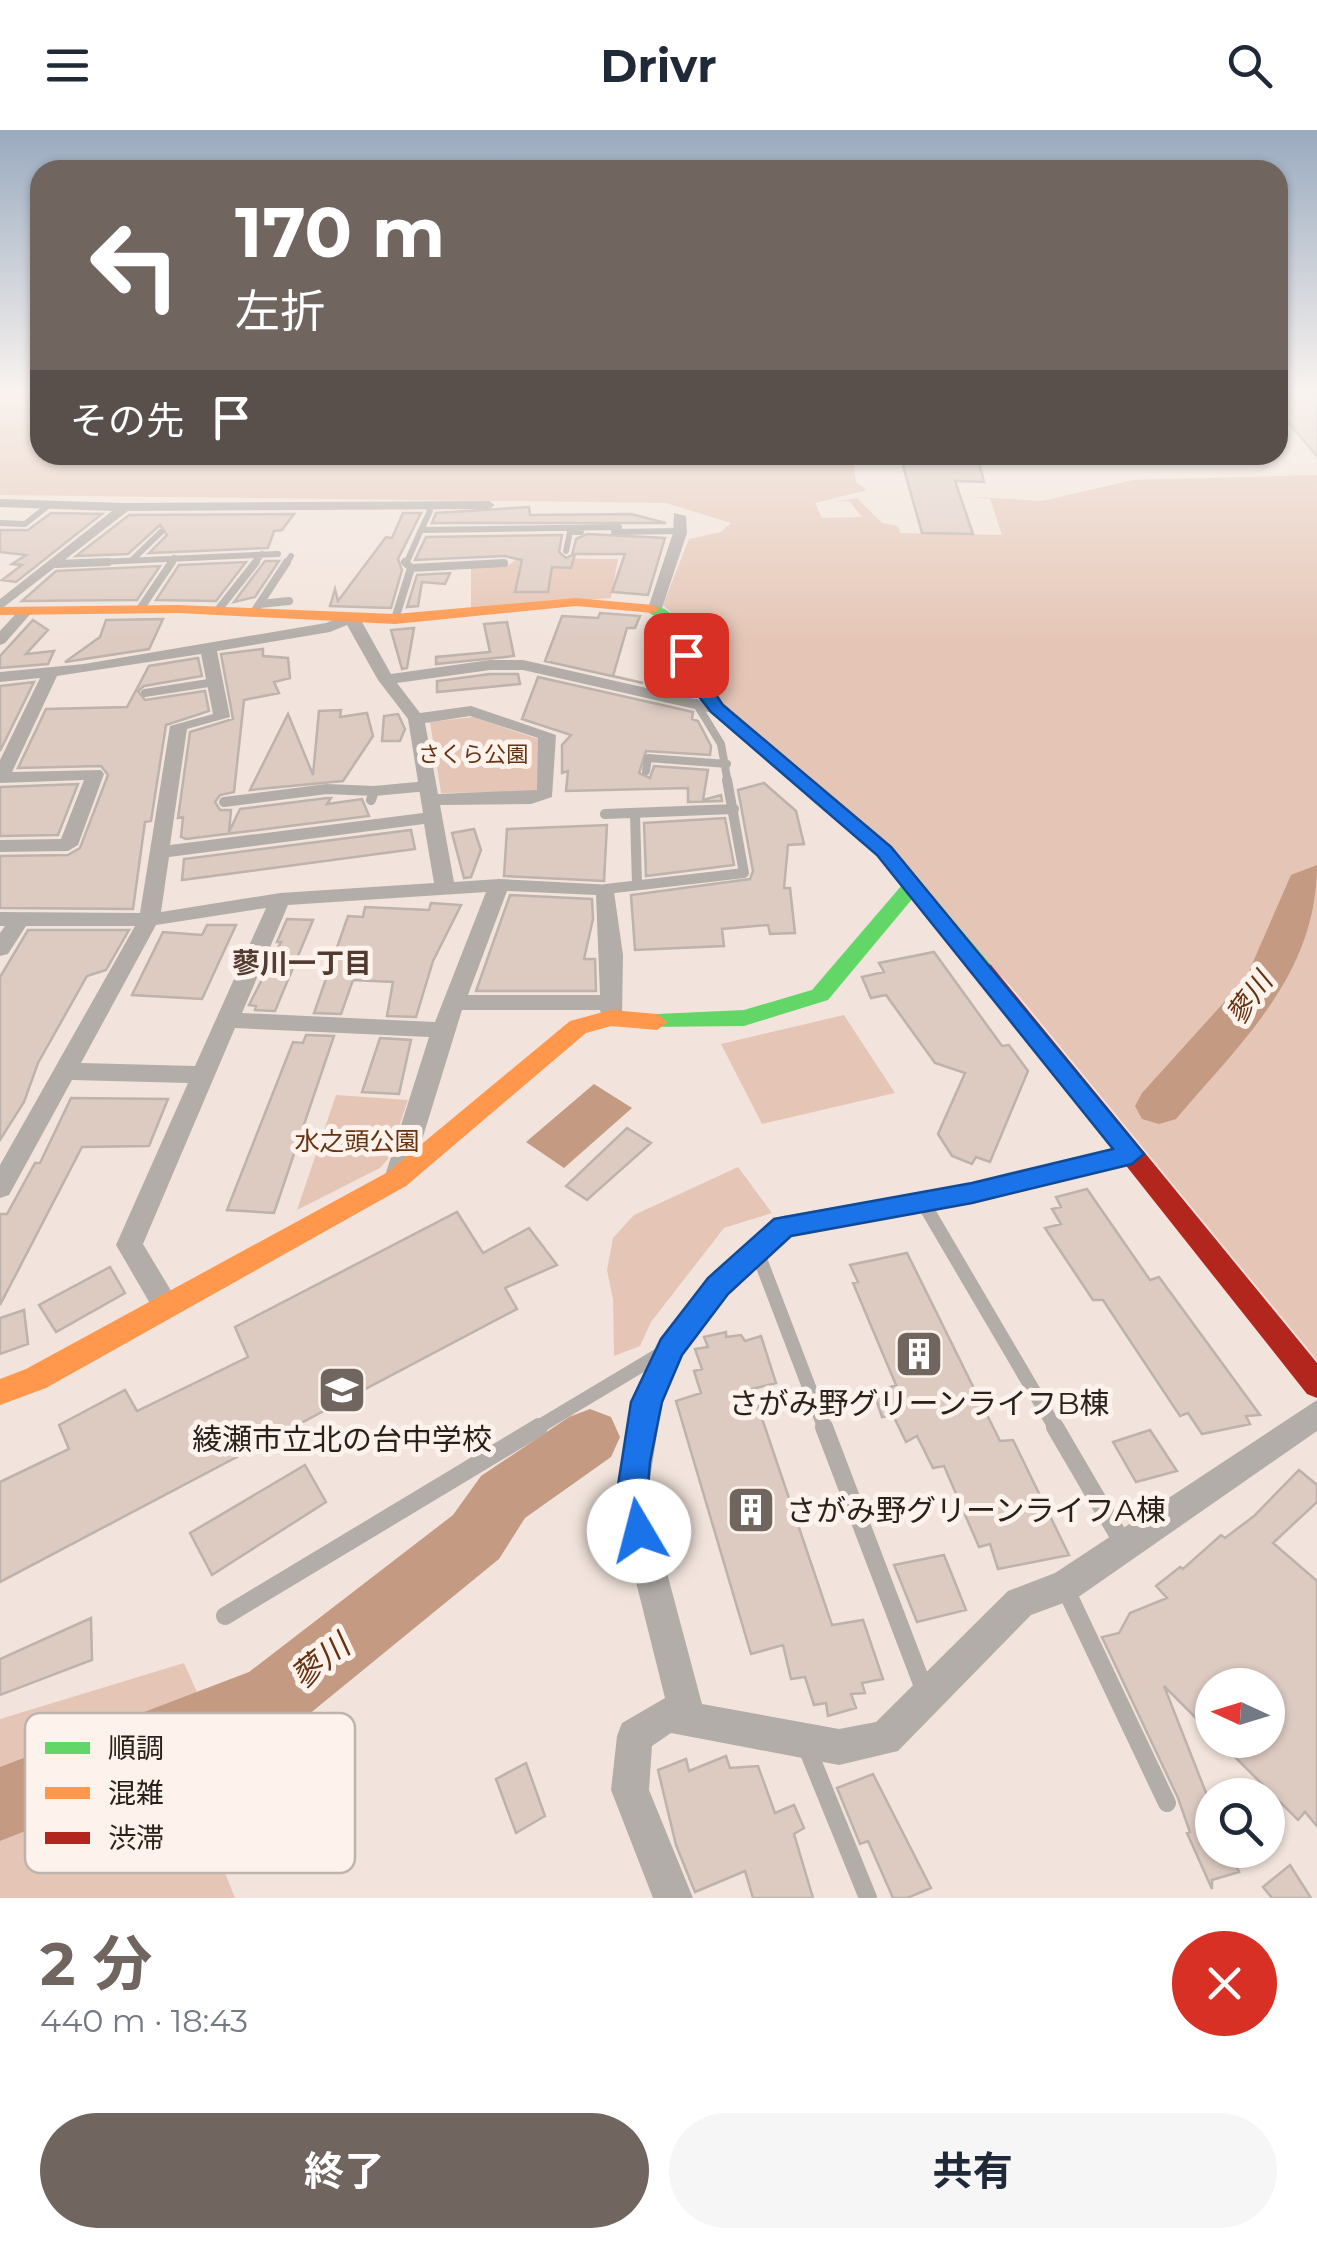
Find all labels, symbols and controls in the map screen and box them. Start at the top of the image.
icon: menu [40,38,95,93]
text: Drivr [600,38,717,93]
icon: search [1222,38,1277,93]
text: 170 m [235,189,445,275]
icon: left [70,200,200,330]
text: 左折 [235,283,325,338]
icon: arrive [204,390,259,445]
text: その先 [70,397,184,444]
pin [644,613,729,698]
icon: arrive [659,628,714,683]
park label: さくら公園 [418,741,528,768]
district label: 蓼川一丁目 [232,946,372,980]
water label: 蓼川 [1219,963,1281,1031]
park label: 水之頭公園 [294,1126,420,1156]
building icon: さがみ野グリーンライフB棟 [893,1328,945,1380]
school or university icon: 綾瀬市立北の台中学校 [316,1364,368,1416]
place label: さがみ野グリーンライフB棟 [728,1385,1110,1422]
place label: 綾瀬市立北の台中学校 [192,1421,492,1458]
position arrow [587,1479,691,1583]
building icon: さがみ野グリーンライフA棟 [725,1484,777,1536]
place label: さがみ野グリーンライフA棟 [786,1492,1166,1529]
water label: 蓼川 [283,1624,359,1696]
north arrow [1195,1668,1285,1758]
map controls [1195,1668,1285,1868]
legend [25,1713,355,1873]
text: 順調 [108,1731,164,1765]
text: 混雑 [108,1776,164,1810]
button: search [1195,1778,1285,1868]
text: 渋滞 [108,1821,164,1855]
text: 2 分 [40,1927,152,2000]
button: close [1172,1931,1277,2036]
text: 440 m · 18:43 [40,2001,248,2040]
button: 終了 [40,2113,649,2228]
button: 共有 [669,2113,1277,2228]

